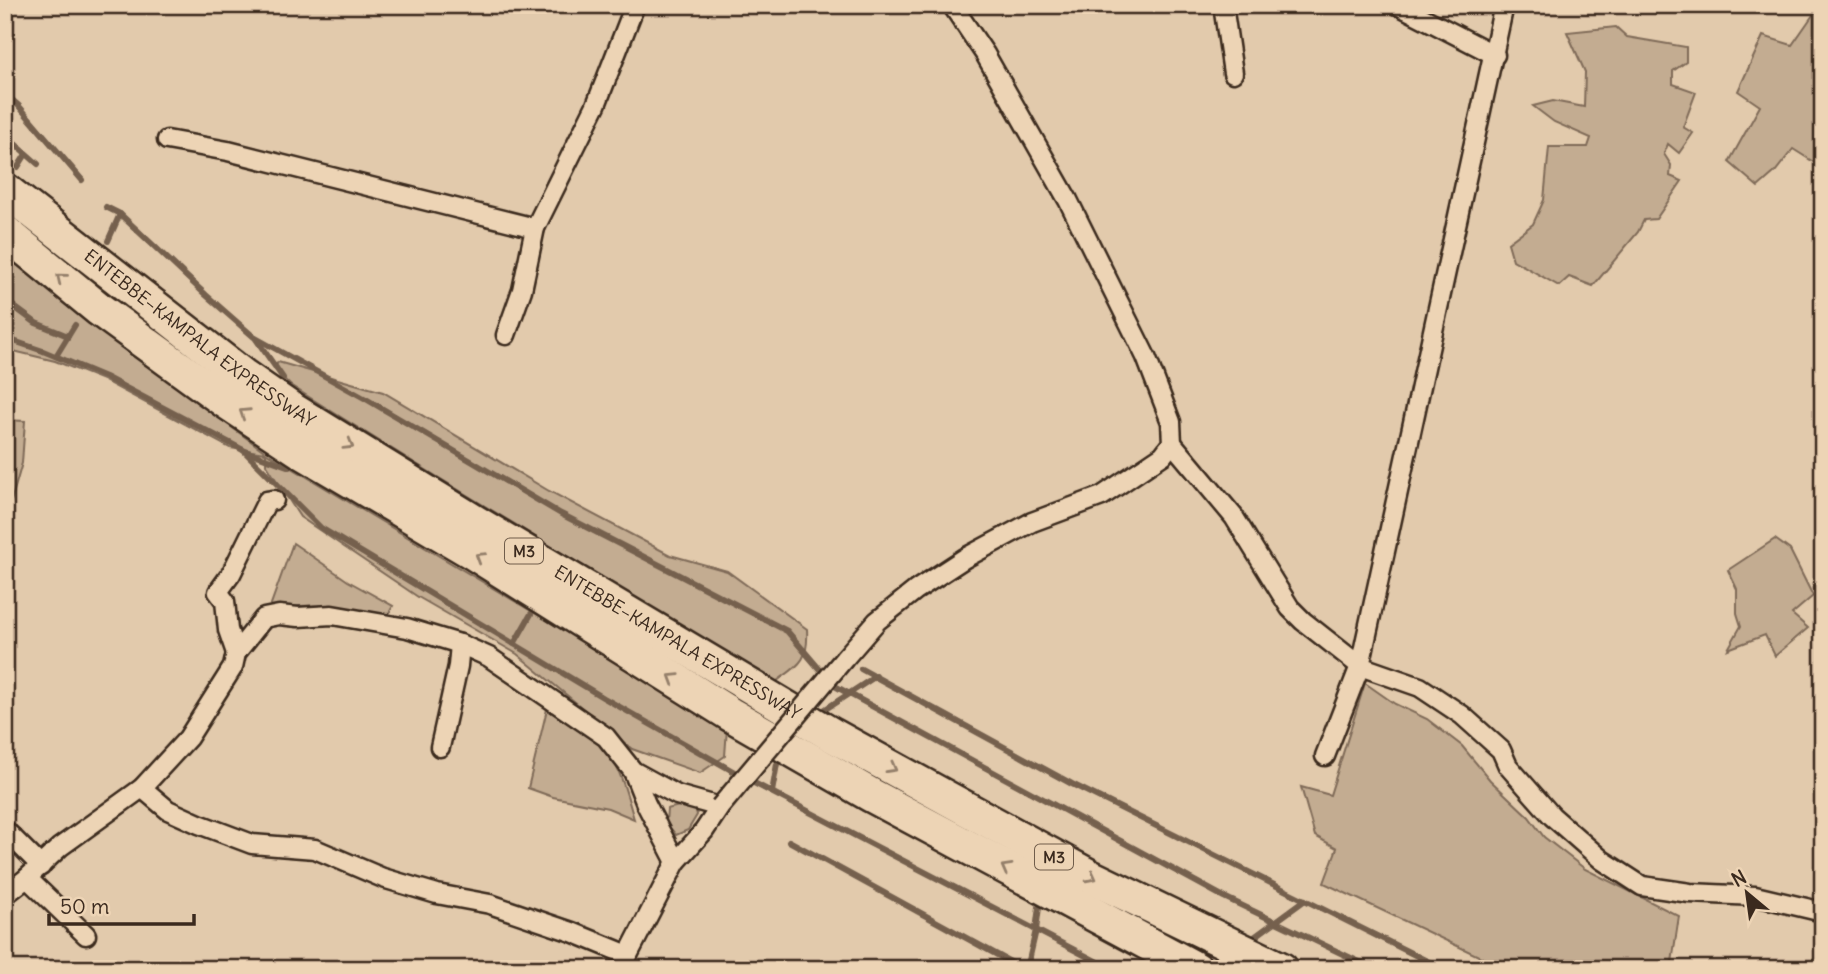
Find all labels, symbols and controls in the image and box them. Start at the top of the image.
street label: ENTEBBE–KAMPALA EXPRESSWAY [80,244,320,432]
one-way arrow [57,274,70,286]
one-way arrow [239,409,252,421]
one-way arrow [342,436,355,449]
road number: M3 [505,538,543,564]
one-way arrow [474,553,487,566]
street label: ENTEBBE–KAMPALA EXPRESSWAY [550,560,805,725]
one-way arrow [667,673,680,686]
one-way arrow [885,759,898,773]
road number: M3 [1035,844,1073,870]
north arrow [1713,858,1783,928]
one-way arrow [1000,863,1013,876]
text: N [1727,864,1750,892]
one-way arrow [1085,868,1097,882]
scale bar [49,883,194,927]
text: 50 m [60,893,109,920]

